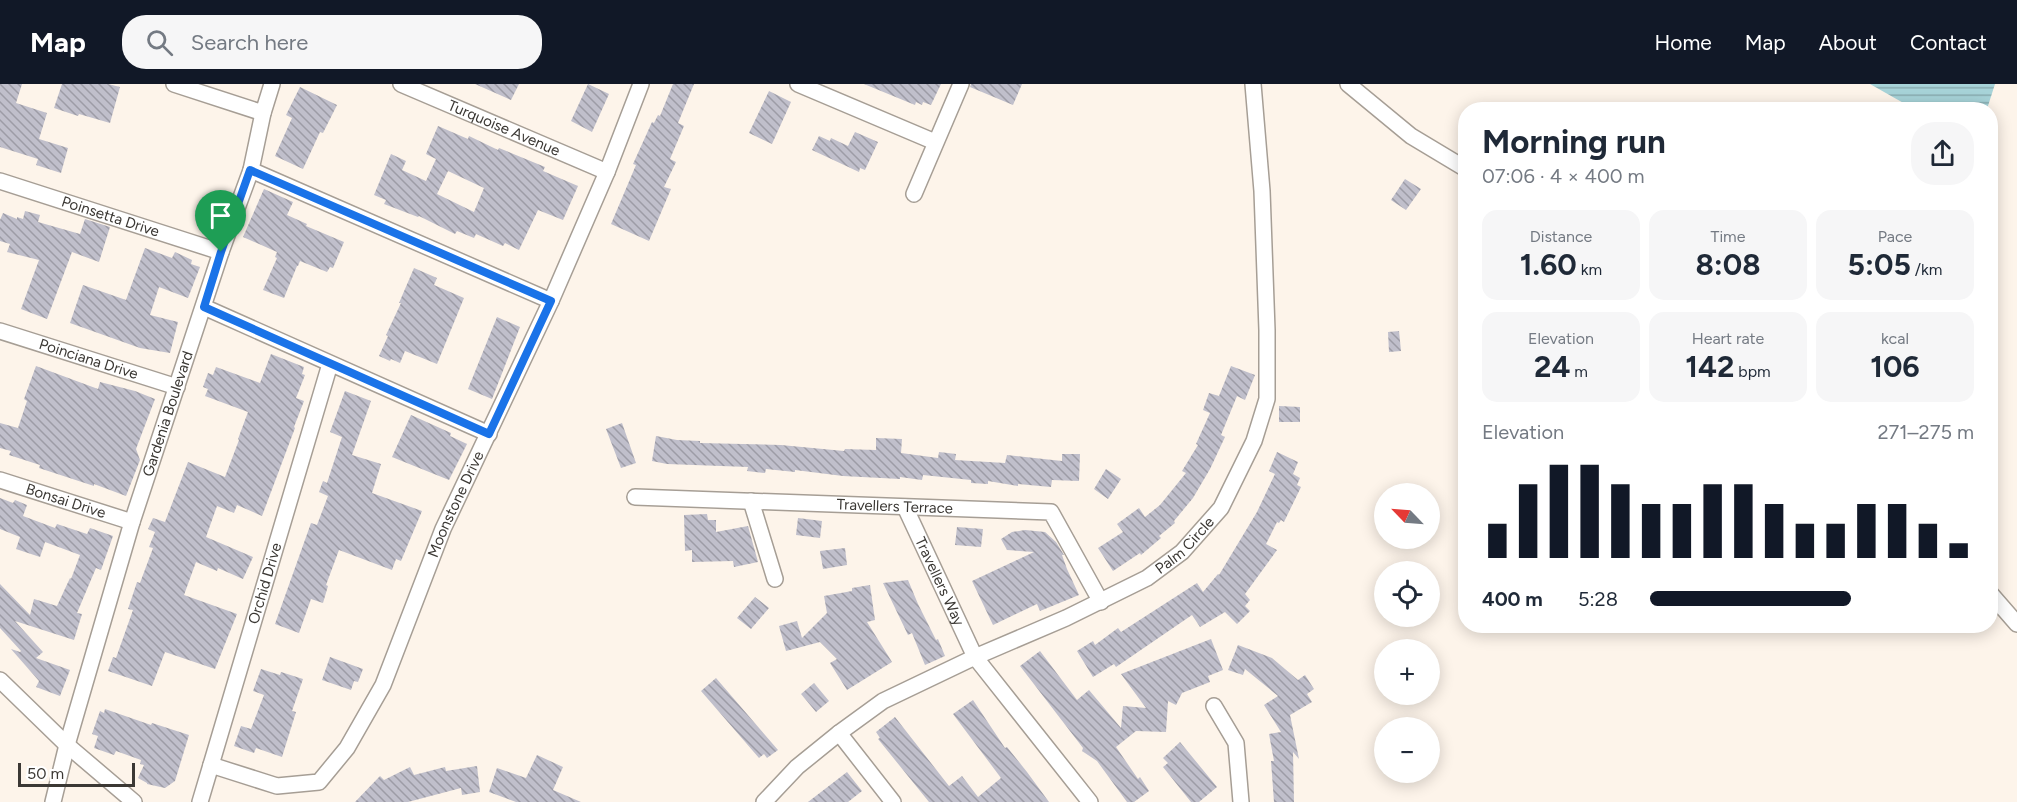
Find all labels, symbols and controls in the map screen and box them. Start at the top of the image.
search box [122,15,542,69]
text: Map [30,25,86,59]
icon: search [143,26,176,59]
text: Search here [191,29,308,56]
text: Home [1655,30,1712,55]
text: Map [1745,30,1786,55]
text: About [1819,30,1877,55]
text: Contact [1910,30,1987,55]
street label: Turquoise Avenue [445,96,563,160]
text: Morning run [1482,122,1666,161]
button: share [1911,122,1974,185]
text: 07:06 · 4 × 400 m [1482,164,1645,188]
pin [195,190,246,252]
street label: Poinsetta Drive [59,192,162,241]
icon: arrive [204,199,237,232]
text: Distance [1530,227,1592,246]
text: Time [1711,227,1745,246]
text: Pace [1878,227,1912,246]
text: 1.60 [1520,246,1577,283]
text: 8:08 [1695,246,1761,283]
text: 5:05 [1848,246,1911,283]
text: km [1577,260,1602,279]
text: /km [1911,260,1942,279]
text: Elevation [1528,329,1594,348]
text: Heart rate [1692,329,1764,348]
text: kcal [1881,329,1909,348]
street label: Poinciana Drive [37,335,140,383]
text: 24 [1534,348,1570,385]
text: 142 [1685,348,1734,385]
text: 106 [1870,348,1920,385]
street label: Gardenia Boulevard [139,349,197,479]
text: m [1570,362,1588,381]
text: bpm [1734,362,1771,381]
text: Elevation [1482,420,1564,444]
text: 271–275 m [1877,420,1974,444]
street label: Moonstone Drive [424,448,488,560]
street label: Bonsai Drive [24,480,108,522]
north arrow [1374,483,1440,549]
map controls [1374,483,1440,783]
street label: Travellers Terrace [836,495,953,517]
street label: Palm Circle [1152,513,1218,578]
street label: Travellers Way [911,534,968,629]
street label: Orchid Drive [244,541,285,626]
button: locate [1374,561,1440,627]
text: 400 m [1482,587,1543,611]
text: 5:28 [1578,587,1618,611]
button: + [1374,639,1440,705]
button: − [1374,717,1440,783]
scale bar [18,760,135,788]
text: 50 m [27,764,64,783]

